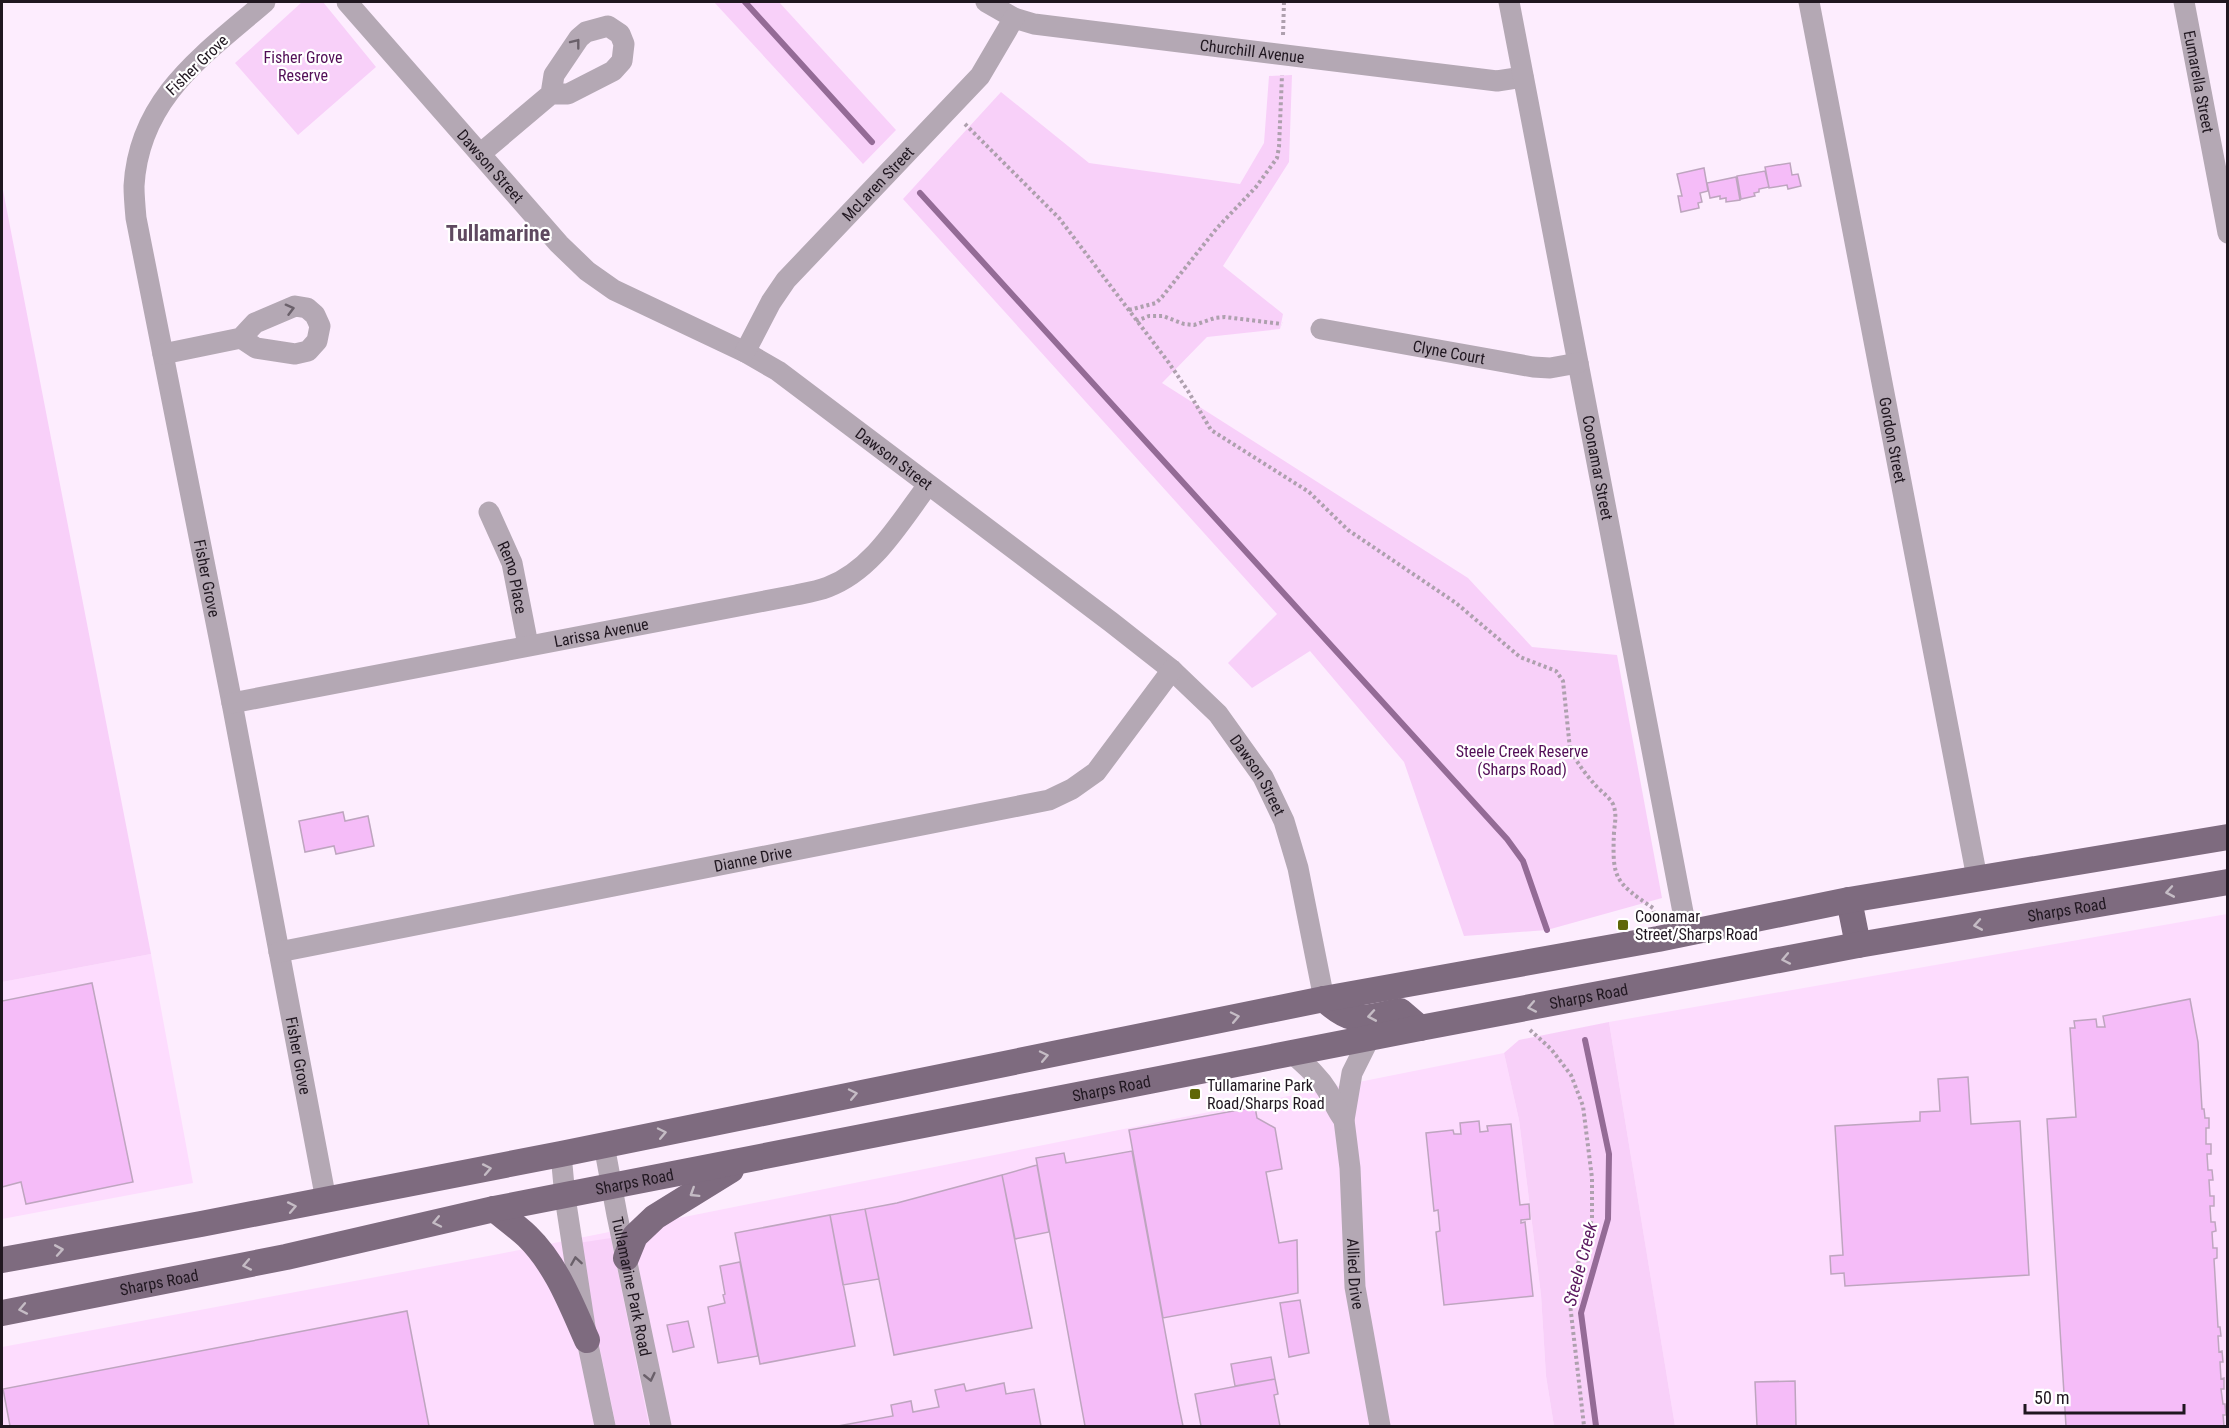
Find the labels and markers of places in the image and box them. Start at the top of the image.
place label: Coonamar Street/Sharps Road [1635,907,1758,944]
marker: Coonamar Street/Sharps Road [1616,918,1630,932]
place label: Tullamarine Park Road/Sharps Road [1207,1076,1325,1113]
marker: Tullamarine Park Road/Sharps Road [1188,1087,1202,1101]

